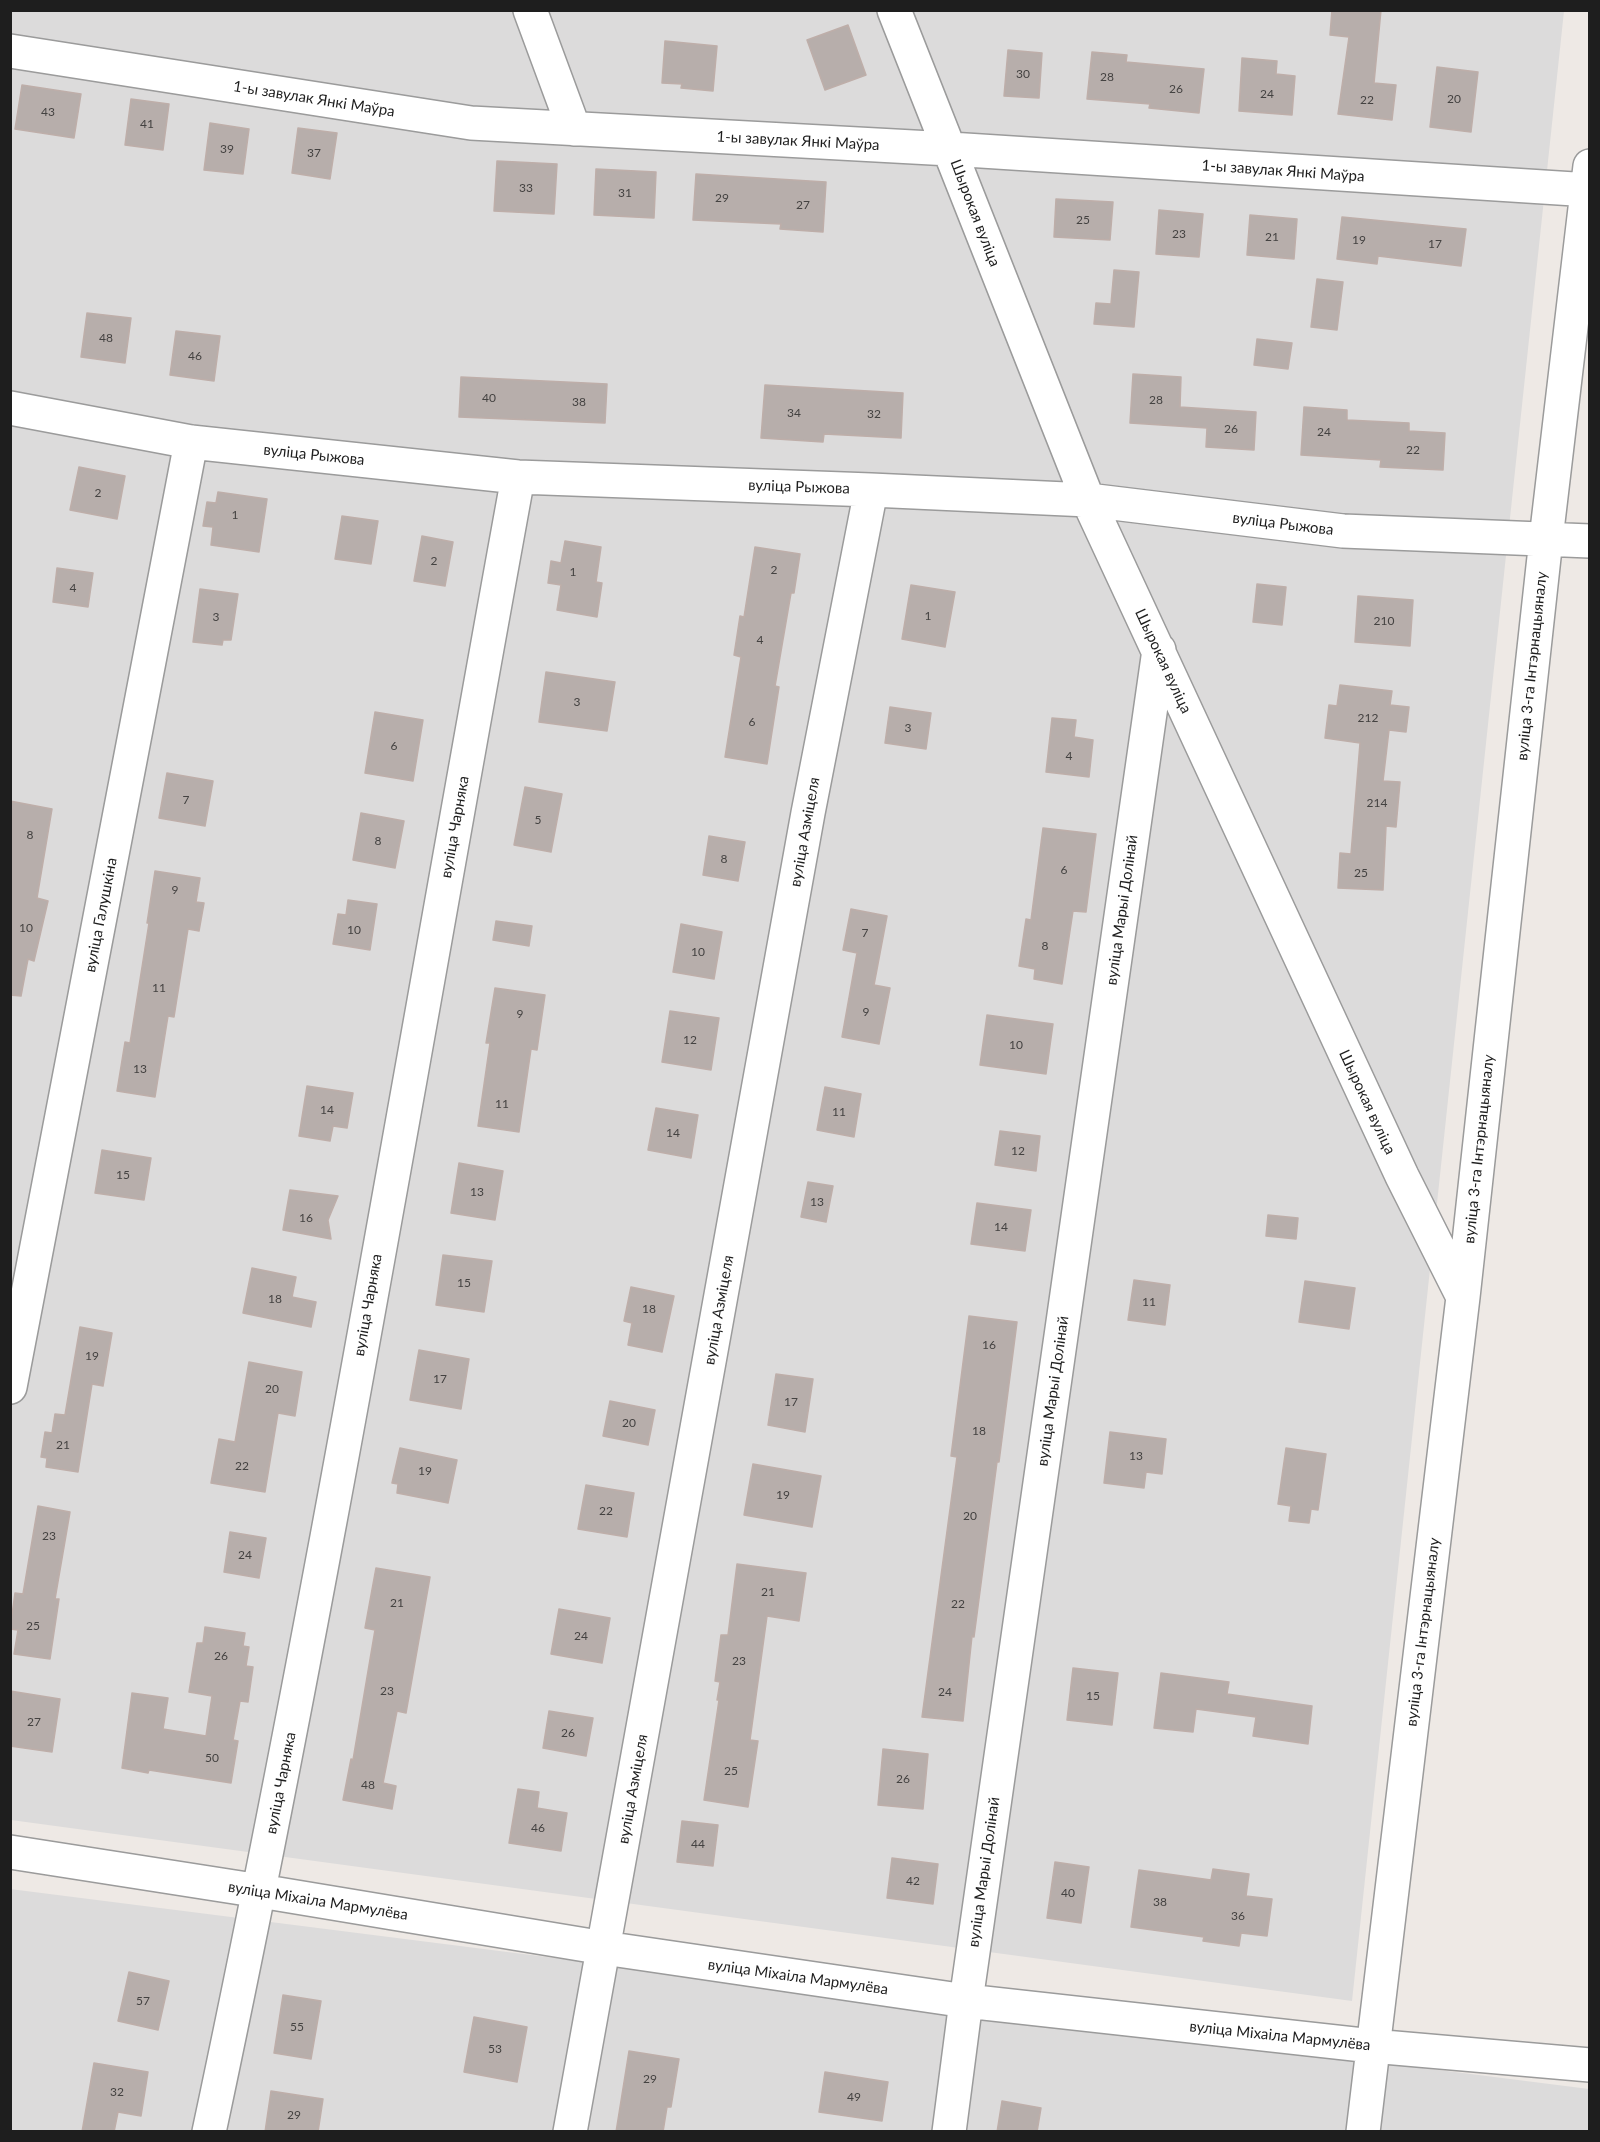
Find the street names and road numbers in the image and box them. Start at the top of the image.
street label: 1-ы завулак Янкі Маўра [232,77,396,121]
street label: 1-ы завулак Янкі Маўра [716,128,880,154]
street label: 1-ы завулак Янкі Маўра [1201,156,1365,186]
street label: Шырокая вуліца [946,157,1004,269]
street label: вуліца Рыжова [263,441,365,469]
street label: вуліца Рыжова [748,476,850,498]
street label: вуліца Рыжова [1231,509,1335,539]
street label: вуліца 3-га Інтэрнацыяналу [1513,571,1551,761]
street label: Шырокая вуліца [1131,606,1195,716]
street label: вуліца Чарняка [437,774,473,880]
street label: вуліца Азміцеля [786,776,824,888]
street label: вуліца Марыі Долінай [1103,834,1141,986]
street label: вуліца Галушкіна [81,856,121,974]
street label: Шырокая вуліца [1335,1047,1399,1157]
street label: вуліца 3-га Інтэрнацыяналу [1460,1054,1498,1244]
street label: вуліца Чарняка [350,1252,386,1358]
street label: вуліца Азміцеля [700,1254,738,1366]
street label: вуліца Марыі Долінай [1034,1315,1072,1467]
street label: вуліца 3-га Інтэрнацыяналу [1402,1537,1444,1727]
street label: вуліца Чарняка [262,1730,300,1836]
street label: вуліца Азміцеля [614,1733,652,1845]
street label: вуліца Марыі Долінай [965,1796,1003,1948]
street label: вуліца Міхаіла Мармулёва [227,1878,409,1924]
street label: вуліца Міхаіла Мармулёва [707,1955,889,1999]
street label: вуліца Міхаіла Мармулёва [1189,2018,1371,2054]

